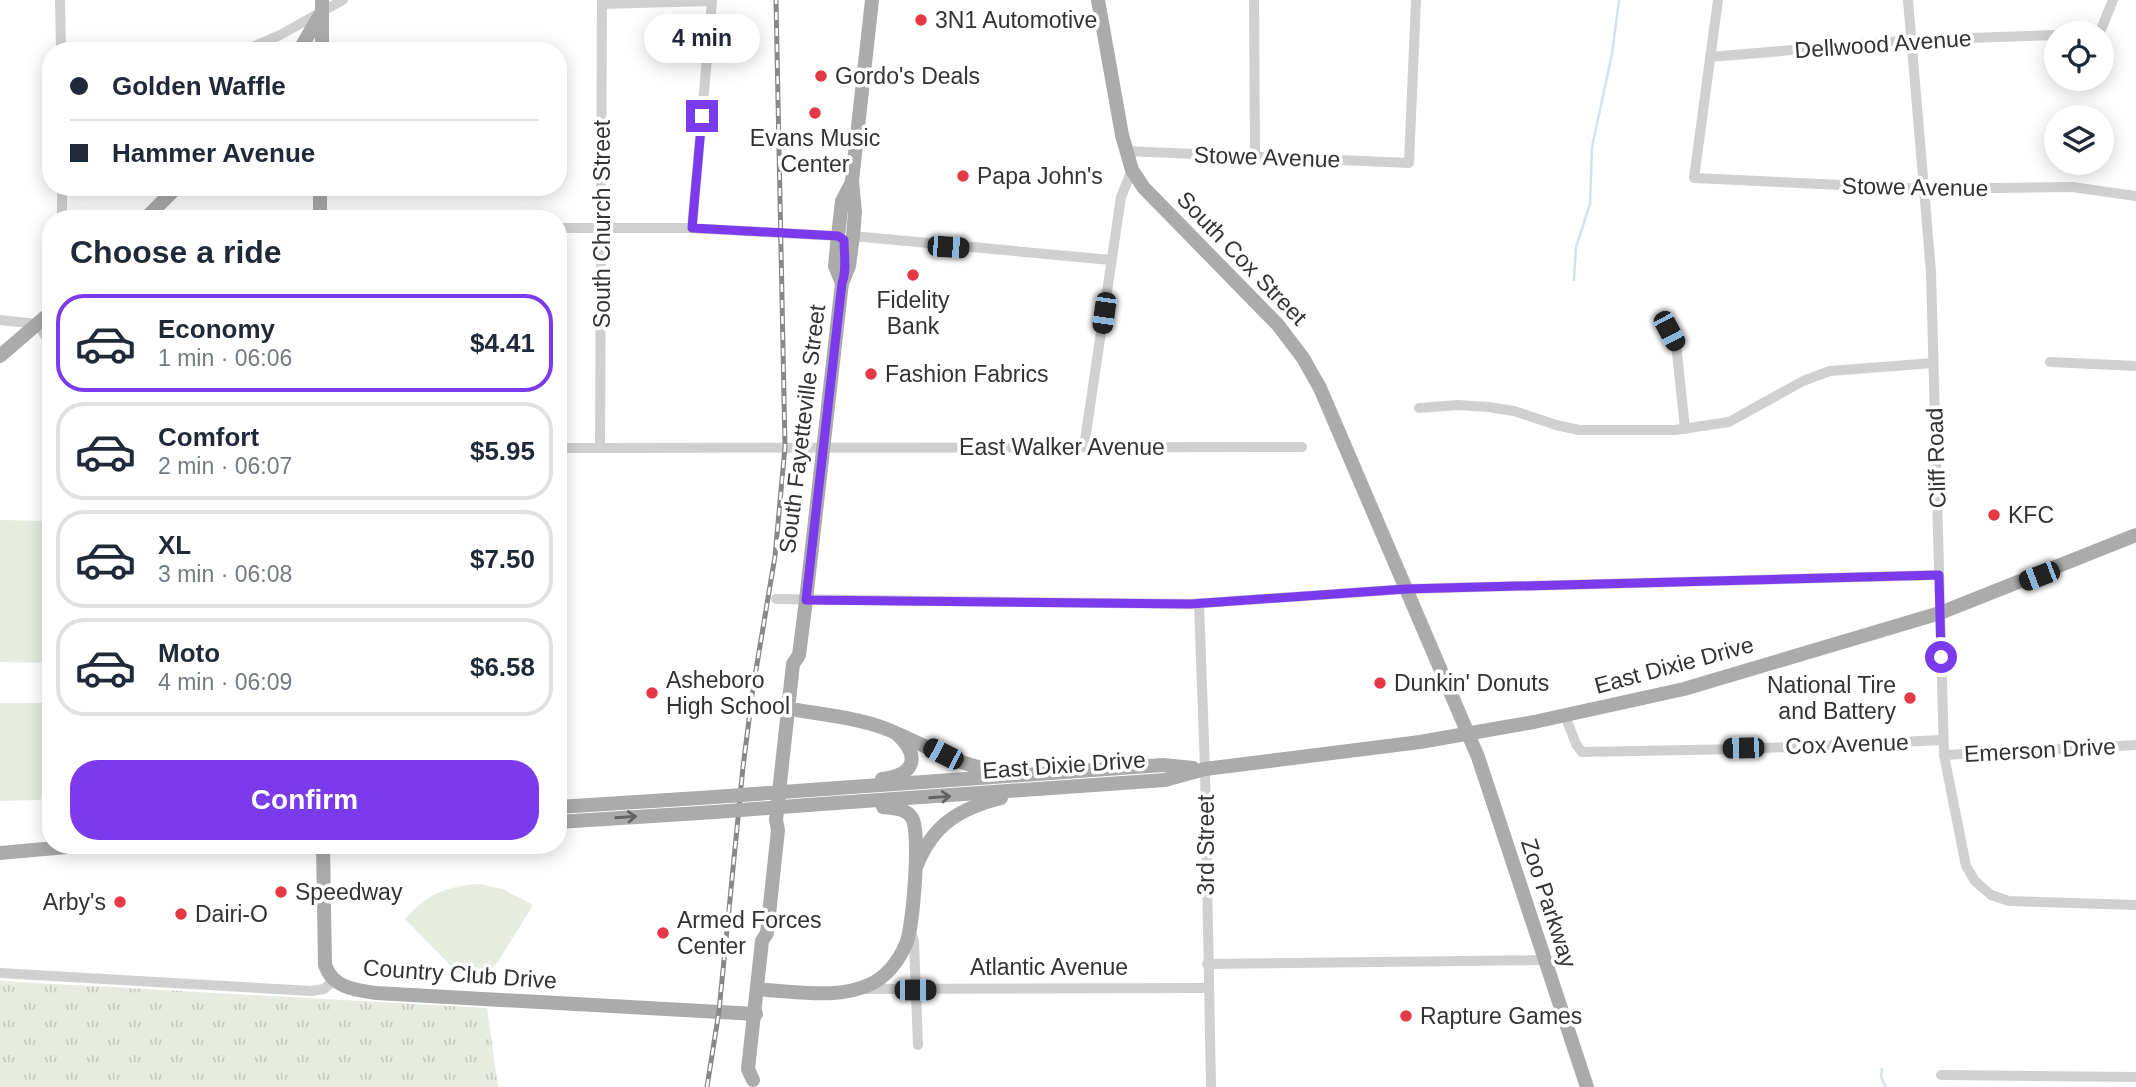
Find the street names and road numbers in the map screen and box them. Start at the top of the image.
street label: Dellwood Avenue [1794,25,1972,63]
street label: South Church Street [589,119,615,328]
street label: Stowe Avenue [1193,141,1341,173]
street label: Stowe Avenue [1841,173,1989,201]
street label: South Cox Street [1172,186,1313,330]
street label: South Fayetteville Street [774,302,830,555]
street label: Cliff Road [1921,407,1951,509]
street label: East Walker Avenue [959,434,1165,460]
street label: East Dixie Drive [1592,631,1756,699]
street label: Cox Avenue [1785,729,1909,759]
street label: Emerson Drive [1963,733,2117,767]
street label: East Dixie Drive [981,746,1147,784]
street label: 3rd Street [1193,794,1219,896]
street label: Zoo Parkway [1516,835,1582,971]
street label: Country Club Drive [362,954,558,994]
street label: Atlantic Avenue [970,954,1128,980]

